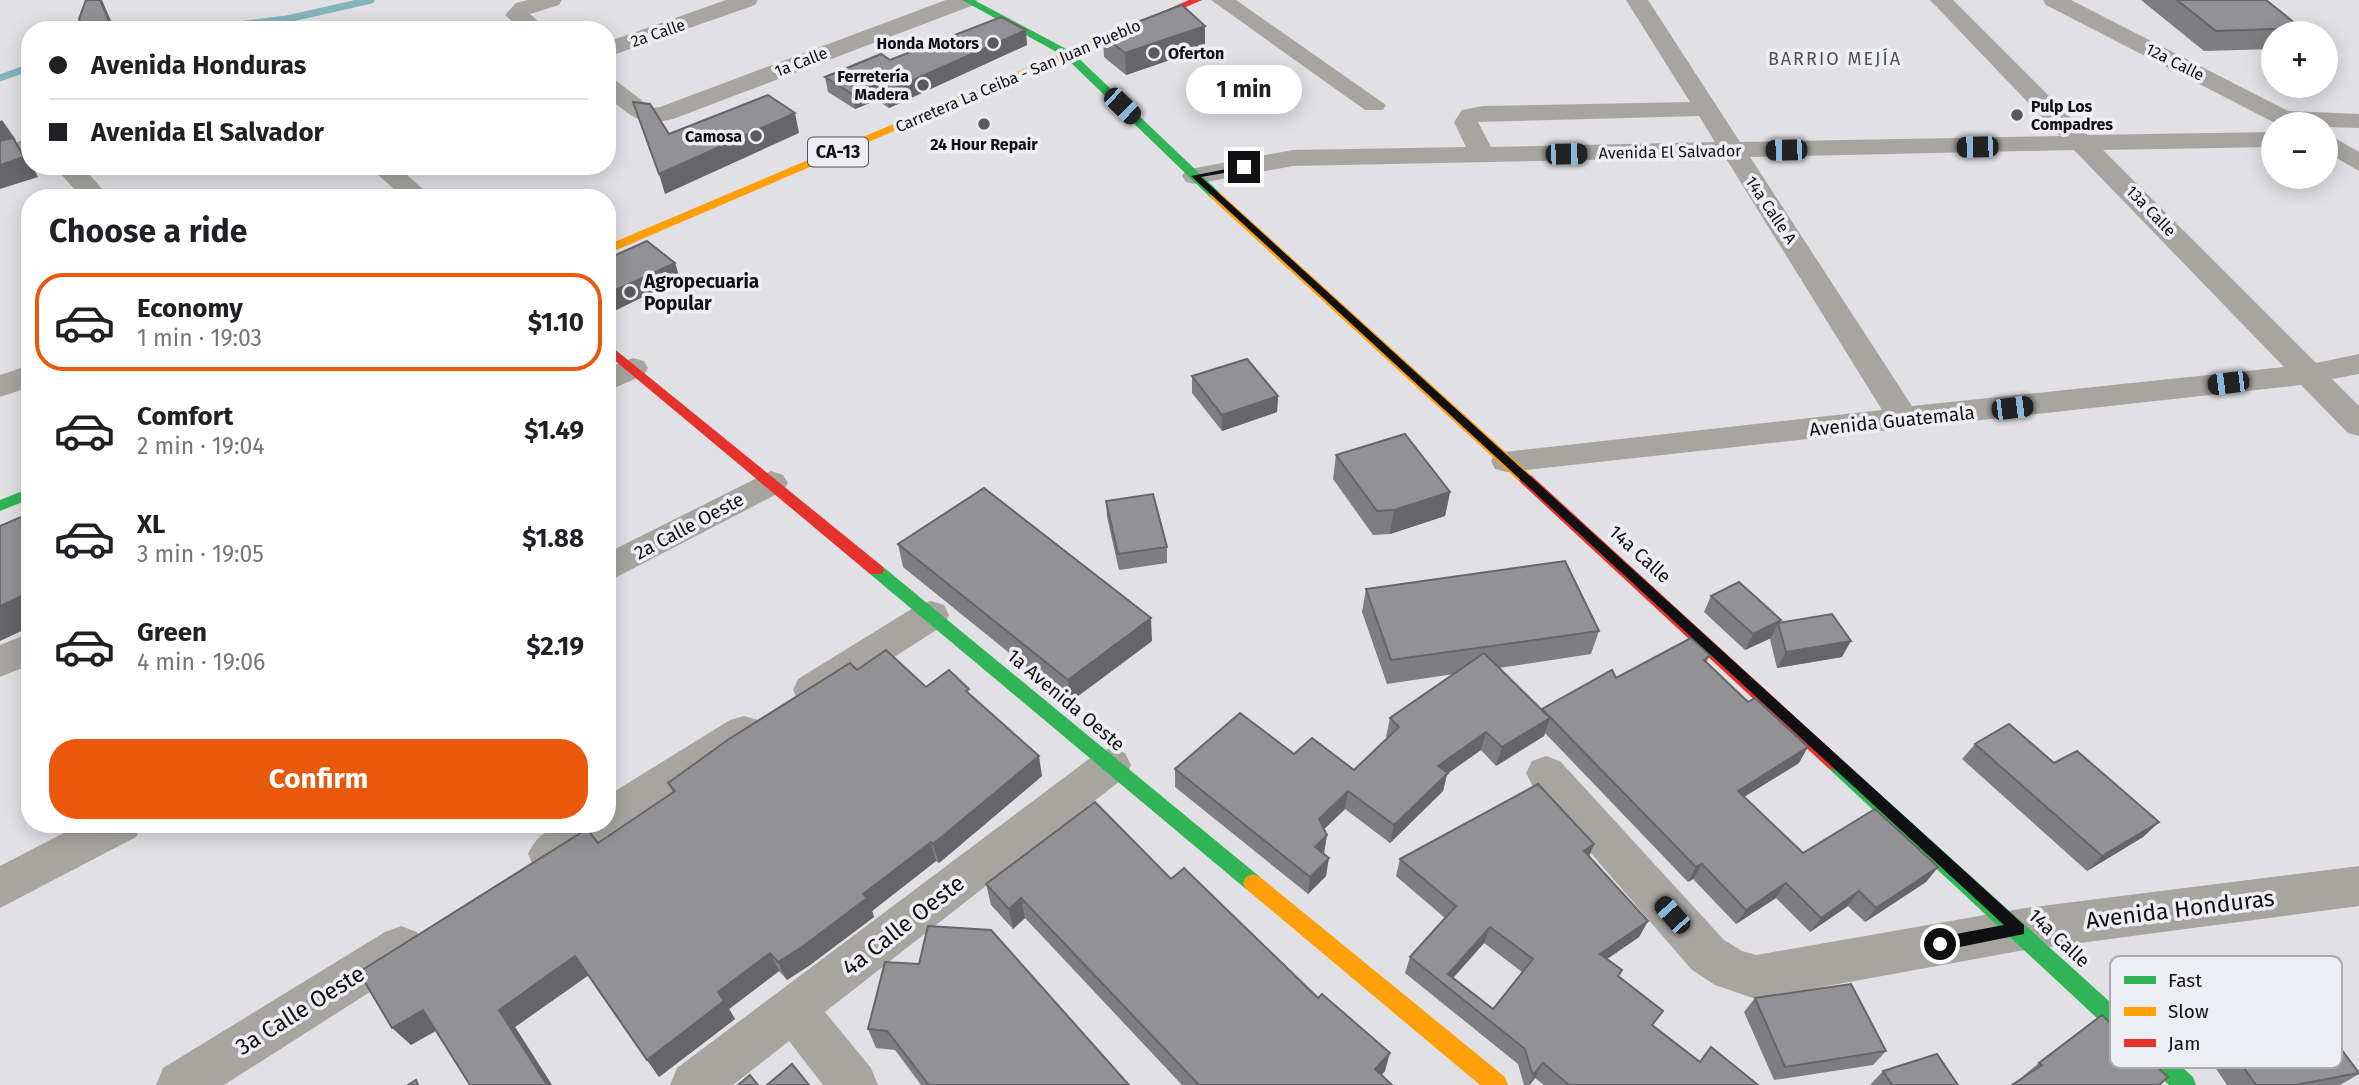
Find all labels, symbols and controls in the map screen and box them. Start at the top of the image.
street label: 2a Calle [628,15,688,51]
street label: Carretera La Ceiba - San Juan Pueblo [893,16,1143,136]
map controls [2261,21,2338,189]
button: + [2261,21,2338,98]
place label: Honda Motors [877,34,979,53]
marker: Honda Motors [985,35,1001,51]
street label: 12a Calle [2143,39,2207,85]
street label: 1a Calle [772,43,830,81]
place label: Oferton [1168,44,1224,63]
marker: Oferton [1146,45,1162,61]
district label: BARRIO MEJÍA [1768,47,1902,70]
text: Avenida Honduras [91,50,306,81]
callout: 1 min [1186,66,1302,114]
place label: Ferretería Madera [837,67,909,104]
text: 1 min [1216,75,1272,103]
marker: Ferretería Madera [915,77,931,93]
car [1100,84,1145,128]
place label: Pulp Los Compadres [2031,97,2113,134]
marker: Pulp Los Compadres [2009,107,2025,123]
button: − [2261,112,2338,189]
marker: 24 Hour Repair [976,116,992,132]
text: Avenida El Salvador [91,117,324,148]
place label: Camosa [685,127,742,146]
marker: Camosa [748,128,764,144]
place label: 24 Hour Repair [930,135,1038,154]
car [1956,136,1999,158]
road number: CA-13 [808,138,868,167]
car [1765,139,1808,161]
street label: Avenida El Salvador [1599,141,1742,163]
car [1545,143,1588,165]
route end [1228,151,1260,183]
street label: 14a Calle A [1742,173,1801,248]
street label: 13a Calle [2122,182,2180,240]
text: Choose a ride [49,212,247,250]
place label: Agropecuaria Popular [643,270,759,315]
marker: Agropecuaria Popular [622,284,638,300]
icon: car [53,291,116,354]
text: Economy [137,293,243,324]
text: $1.10 [528,307,584,338]
text: 1 min · 19:03 [137,324,262,352]
car [2206,370,2251,396]
car [1990,395,2035,421]
icon: car [53,399,116,462]
text: Comfort [137,401,233,432]
street label: Avenida Guatemala [1808,401,1976,441]
text: $1.49 [524,415,584,446]
text: 2 min · 19:04 [137,432,265,460]
street label: 2a Calle Oeste [630,487,748,565]
icon: car [53,507,116,570]
text: XL [137,509,165,540]
street label: 14a Calle [1604,520,1676,588]
text: $1.88 [522,523,584,554]
text: 3 min · 19:05 [137,540,264,568]
icon: car [53,615,116,678]
text: Green [137,617,207,648]
text: $2.19 [526,631,584,662]
street label: 1a Avenida Oeste [1002,644,1130,756]
text: 4 min · 19:06 [137,648,265,676]
button: Confirm [49,739,588,819]
street label: 4a Calle Oeste [836,869,970,981]
street label: Avenida Honduras [2084,884,2276,934]
car [1651,892,1694,938]
street label: 14a Calle [2023,904,2095,972]
route start [1924,928,1956,960]
legend [2110,956,2342,1068]
street label: 3a Calle Oeste [230,959,370,1061]
text: Fast [2168,969,2202,992]
text: Slow [2168,1000,2209,1023]
text: Jam [2168,1032,2200,1055]

